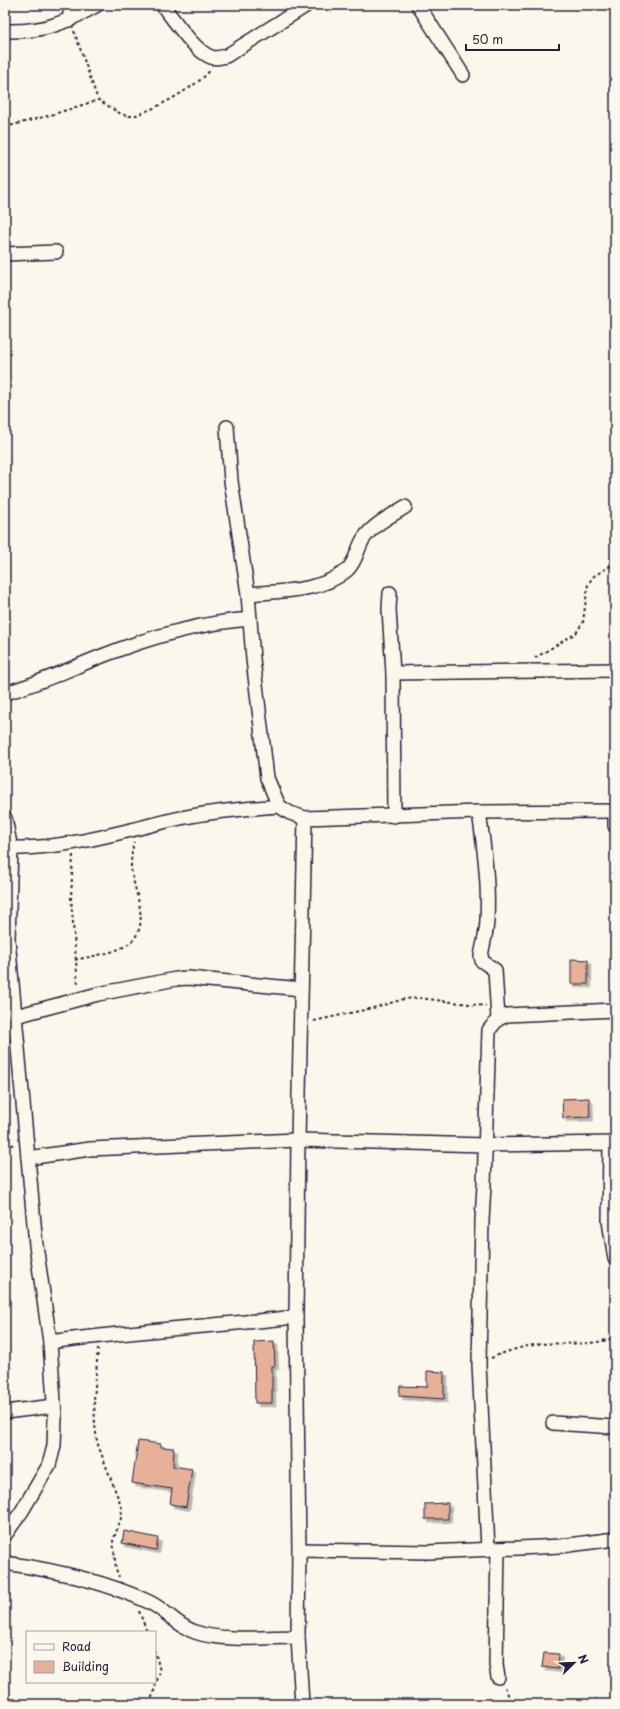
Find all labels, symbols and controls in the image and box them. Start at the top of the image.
scale bar [466,26,559,52]
text: 50 m [472,30,503,48]
legend [26,1631,156,1683]
text: Road [62,1637,91,1655]
north arrow [554,1643,594,1683]
text: N [574,1652,593,1666]
text: Building [62,1657,109,1675]

